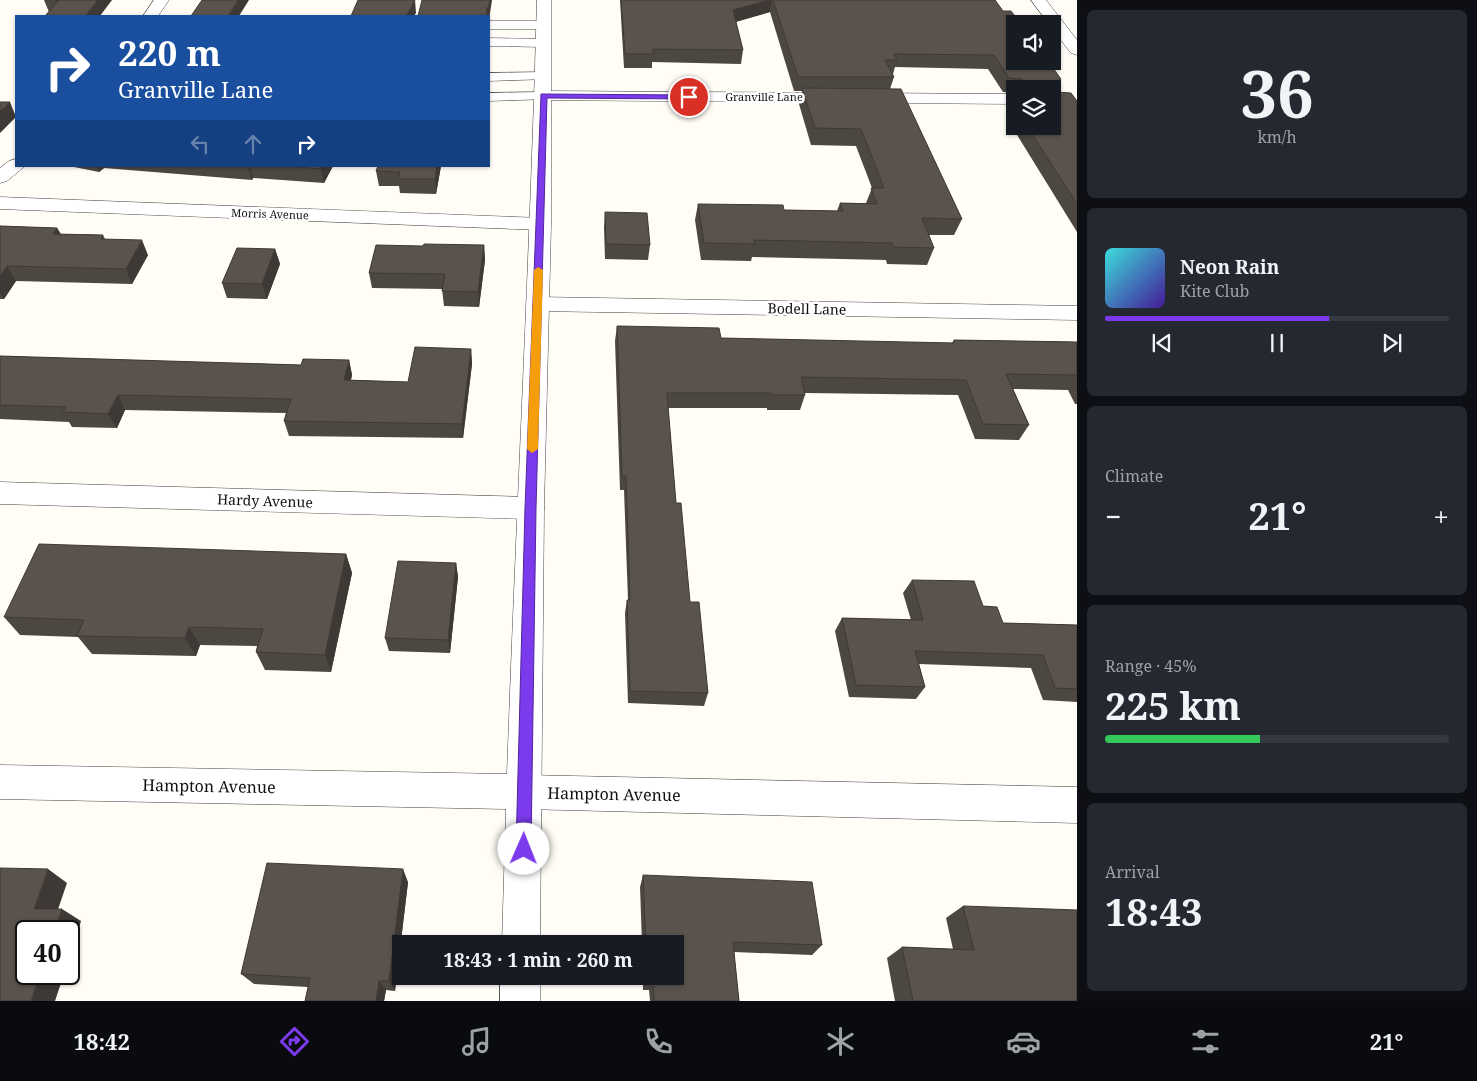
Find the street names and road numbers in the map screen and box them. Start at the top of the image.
street label: Granville Lane [725,89,803,104]
street label: Morris Avenue [231,205,309,222]
street label: Bodell Lane [767,298,847,319]
street label: Hardy Avenue [217,489,313,512]
street label: Hampton Avenue [142,774,276,798]
street label: Hampton Avenue [547,782,681,806]

